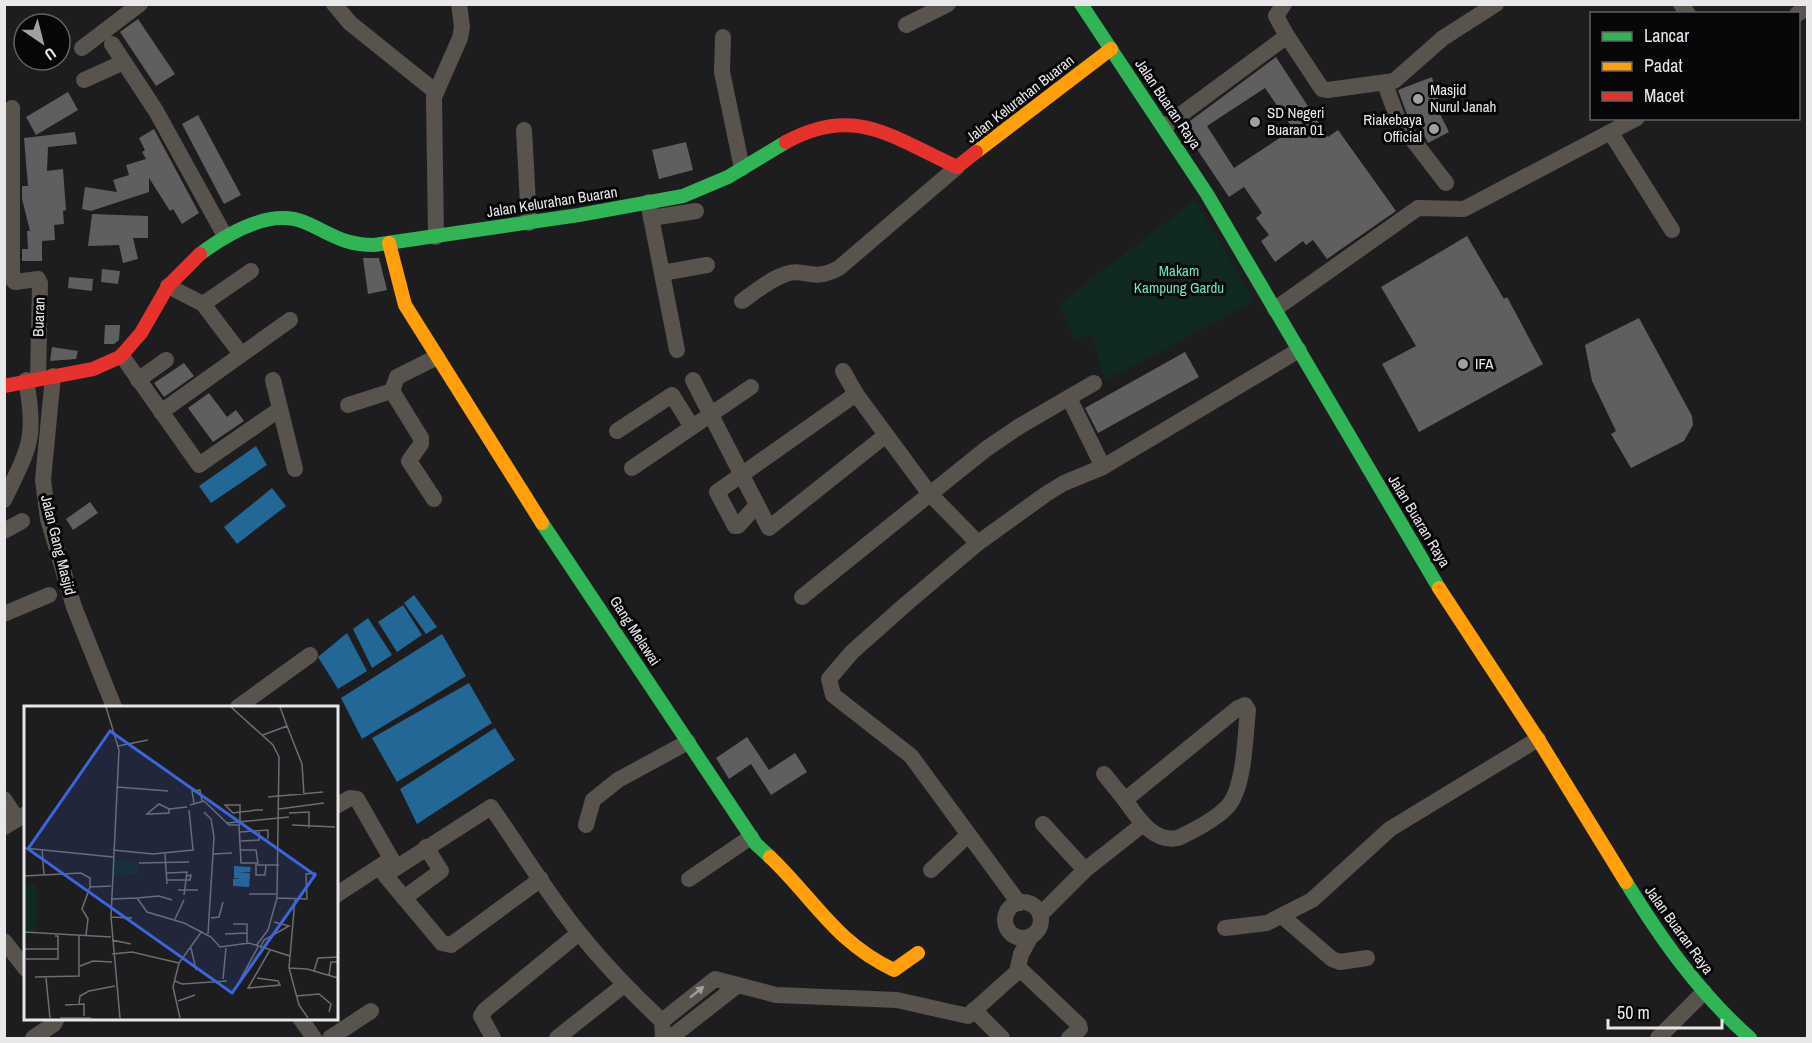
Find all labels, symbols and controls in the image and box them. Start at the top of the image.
north arrow [12,12,72,72]
legend [1590,12,1800,120]
text: Lancar [1644,23,1689,48]
text: U [40,43,61,66]
street label: Jalan Kelurahan Buaran [961,50,1078,148]
text: Padat [1644,53,1683,78]
street label: Jalan Buaran Raya [1130,54,1206,153]
place label: Masjid Nurul Janah [1430,79,1496,117]
text: Macet [1644,83,1684,108]
marker: Masjid Nurul Janah [1411,92,1425,106]
place label: SD Negeri Buaran 01 [1267,102,1324,140]
place label: Riakebaya Official [1363,109,1422,147]
marker: SD Negeri Buaran 01 [1248,115,1262,129]
marker: Riakebaya Official [1427,122,1441,136]
street label: Jalan Kelurahan Buaran [485,181,619,222]
park label: Makam Kampung Gardu [1134,260,1224,298]
street label: Buaran [27,297,50,337]
place label: IFA [1475,353,1494,374]
marker: IFA [1456,357,1470,371]
street label: Jalan Buaran Raya [1383,470,1455,571]
street label: Jalan Gang Masjid [36,493,81,597]
street label: Gang Melawai [605,592,666,670]
inset map [24,706,338,1019]
street label: Jalan Buaran Raya [1640,881,1719,978]
one-way arrow [689,985,705,998]
scale bar [1608,992,1722,1030]
text: 50 m [1617,1000,1650,1025]

